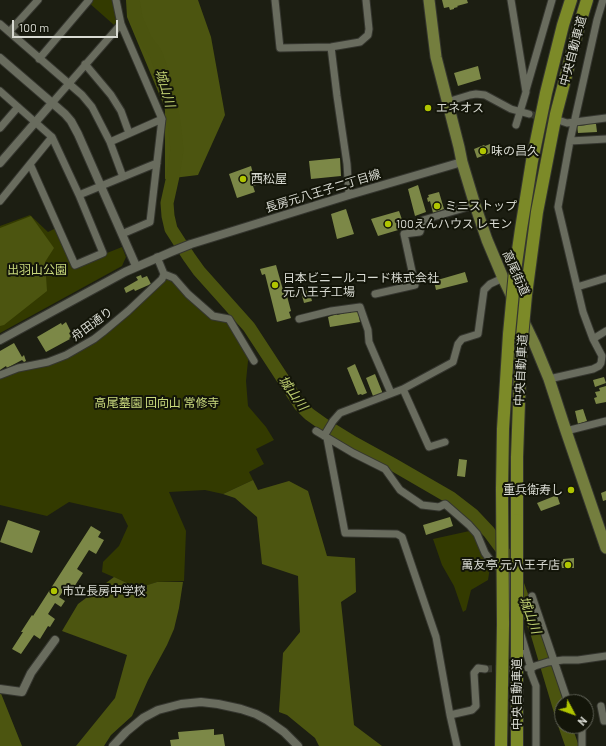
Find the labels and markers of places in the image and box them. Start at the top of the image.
place label: エネオス [436,101,484,115]
marker: エネオス [423,103,433,113]
place label: 味の昌久 [491,144,539,158]
marker: 味の昌久 [478,146,488,156]
place label: 西松屋 [251,172,287,186]
marker: 西松屋 [238,174,248,184]
place label: ミニストップ [445,199,517,213]
marker: ミニストップ [432,201,442,211]
place label: 100えんハウス レモン [396,217,512,231]
marker: 100えんハウス レモン [383,219,393,229]
place label: 日本ビニールコード株式会社 元八王子工場 [283,271,439,299]
marker: 日本ビニールコード株式会社 元八王子工場 [270,280,280,290]
place label: 重兵衛寿し [503,483,563,497]
marker: 重兵衛寿し [566,485,576,495]
place label: 萬友亭 元八王子店 [462,558,560,572]
marker: 萬友亭 元八王子店 [563,560,573,570]
place label: 市立長房中学校 [62,584,146,598]
marker: 市立長房中学校 [49,586,59,596]

